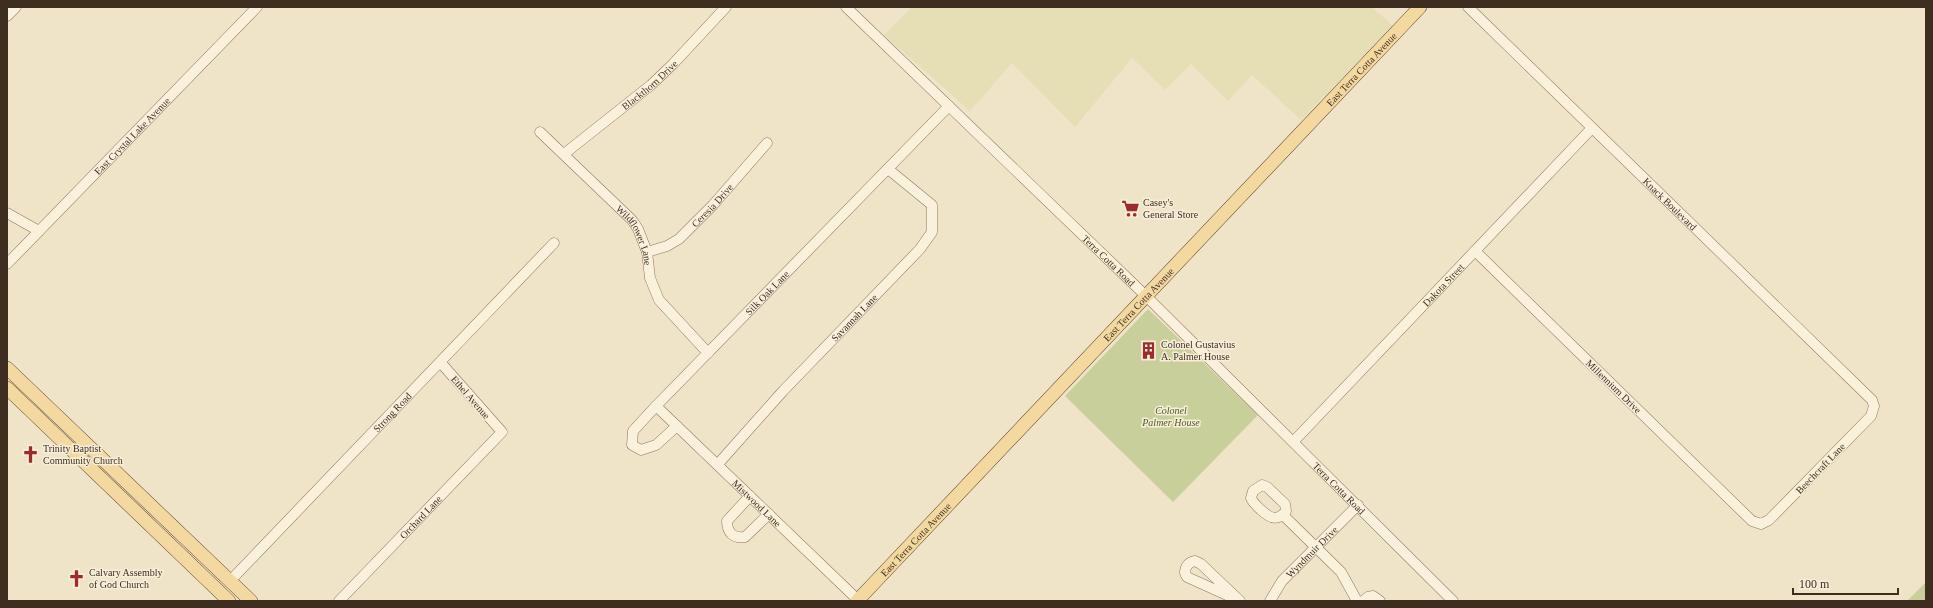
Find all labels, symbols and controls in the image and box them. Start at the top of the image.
street label: East Terra Cotta Avenue [1324,30,1399,108]
street label: Blackthorn Drive [620,58,680,112]
street label: East Crystal Lake Avenue [92,95,173,177]
street label: Knack Boulevard [1641,176,1699,232]
street label: Ceresia Drive [689,181,736,229]
place label: Casey's General Store [1143,197,1199,220]
supermarket icon: Casey's General Store [1120,198,1140,218]
street label: Wildflower Lane [614,203,654,266]
street label: Terra Cotta Road [1080,233,1137,288]
street label: Dakota Street [1420,261,1466,309]
street label: East Terra Cotta Avenue [1101,265,1176,344]
street label: Silk Oak Lane [743,268,792,317]
street label: Savannah Lane [829,291,880,344]
place label: Colonel Gustavius A. Palmer House [1161,339,1235,362]
building icon: Colonel Gustavius A. Palmer House [1138,340,1158,360]
street label: Millennium Drive [1584,357,1644,416]
street label: Ethel Avenue [449,374,493,422]
street label: Strong Road [371,390,414,434]
park label: Colonel Palmer House [1141,405,1200,428]
street label: Beechcraft Lane [1794,440,1848,496]
place label: Trinity Baptist Community Church [43,443,123,466]
church icon: Trinity Baptist Community Church [20,444,40,464]
street label: Terra Cotta Road [1311,460,1367,517]
street label: Mistwood Lane [730,478,784,530]
street label: Orchard Lane [397,493,444,541]
street label: East Terra Cotta Avenue [878,500,954,579]
street label: Wyndmuir Drive [1284,524,1340,580]
place label: Calvary Assembly of God Church [89,567,163,590]
church icon: Calvary Assembly of God Church [66,568,86,588]
scale bar [1793,570,1898,596]
text: 100 m [1799,577,1830,591]

